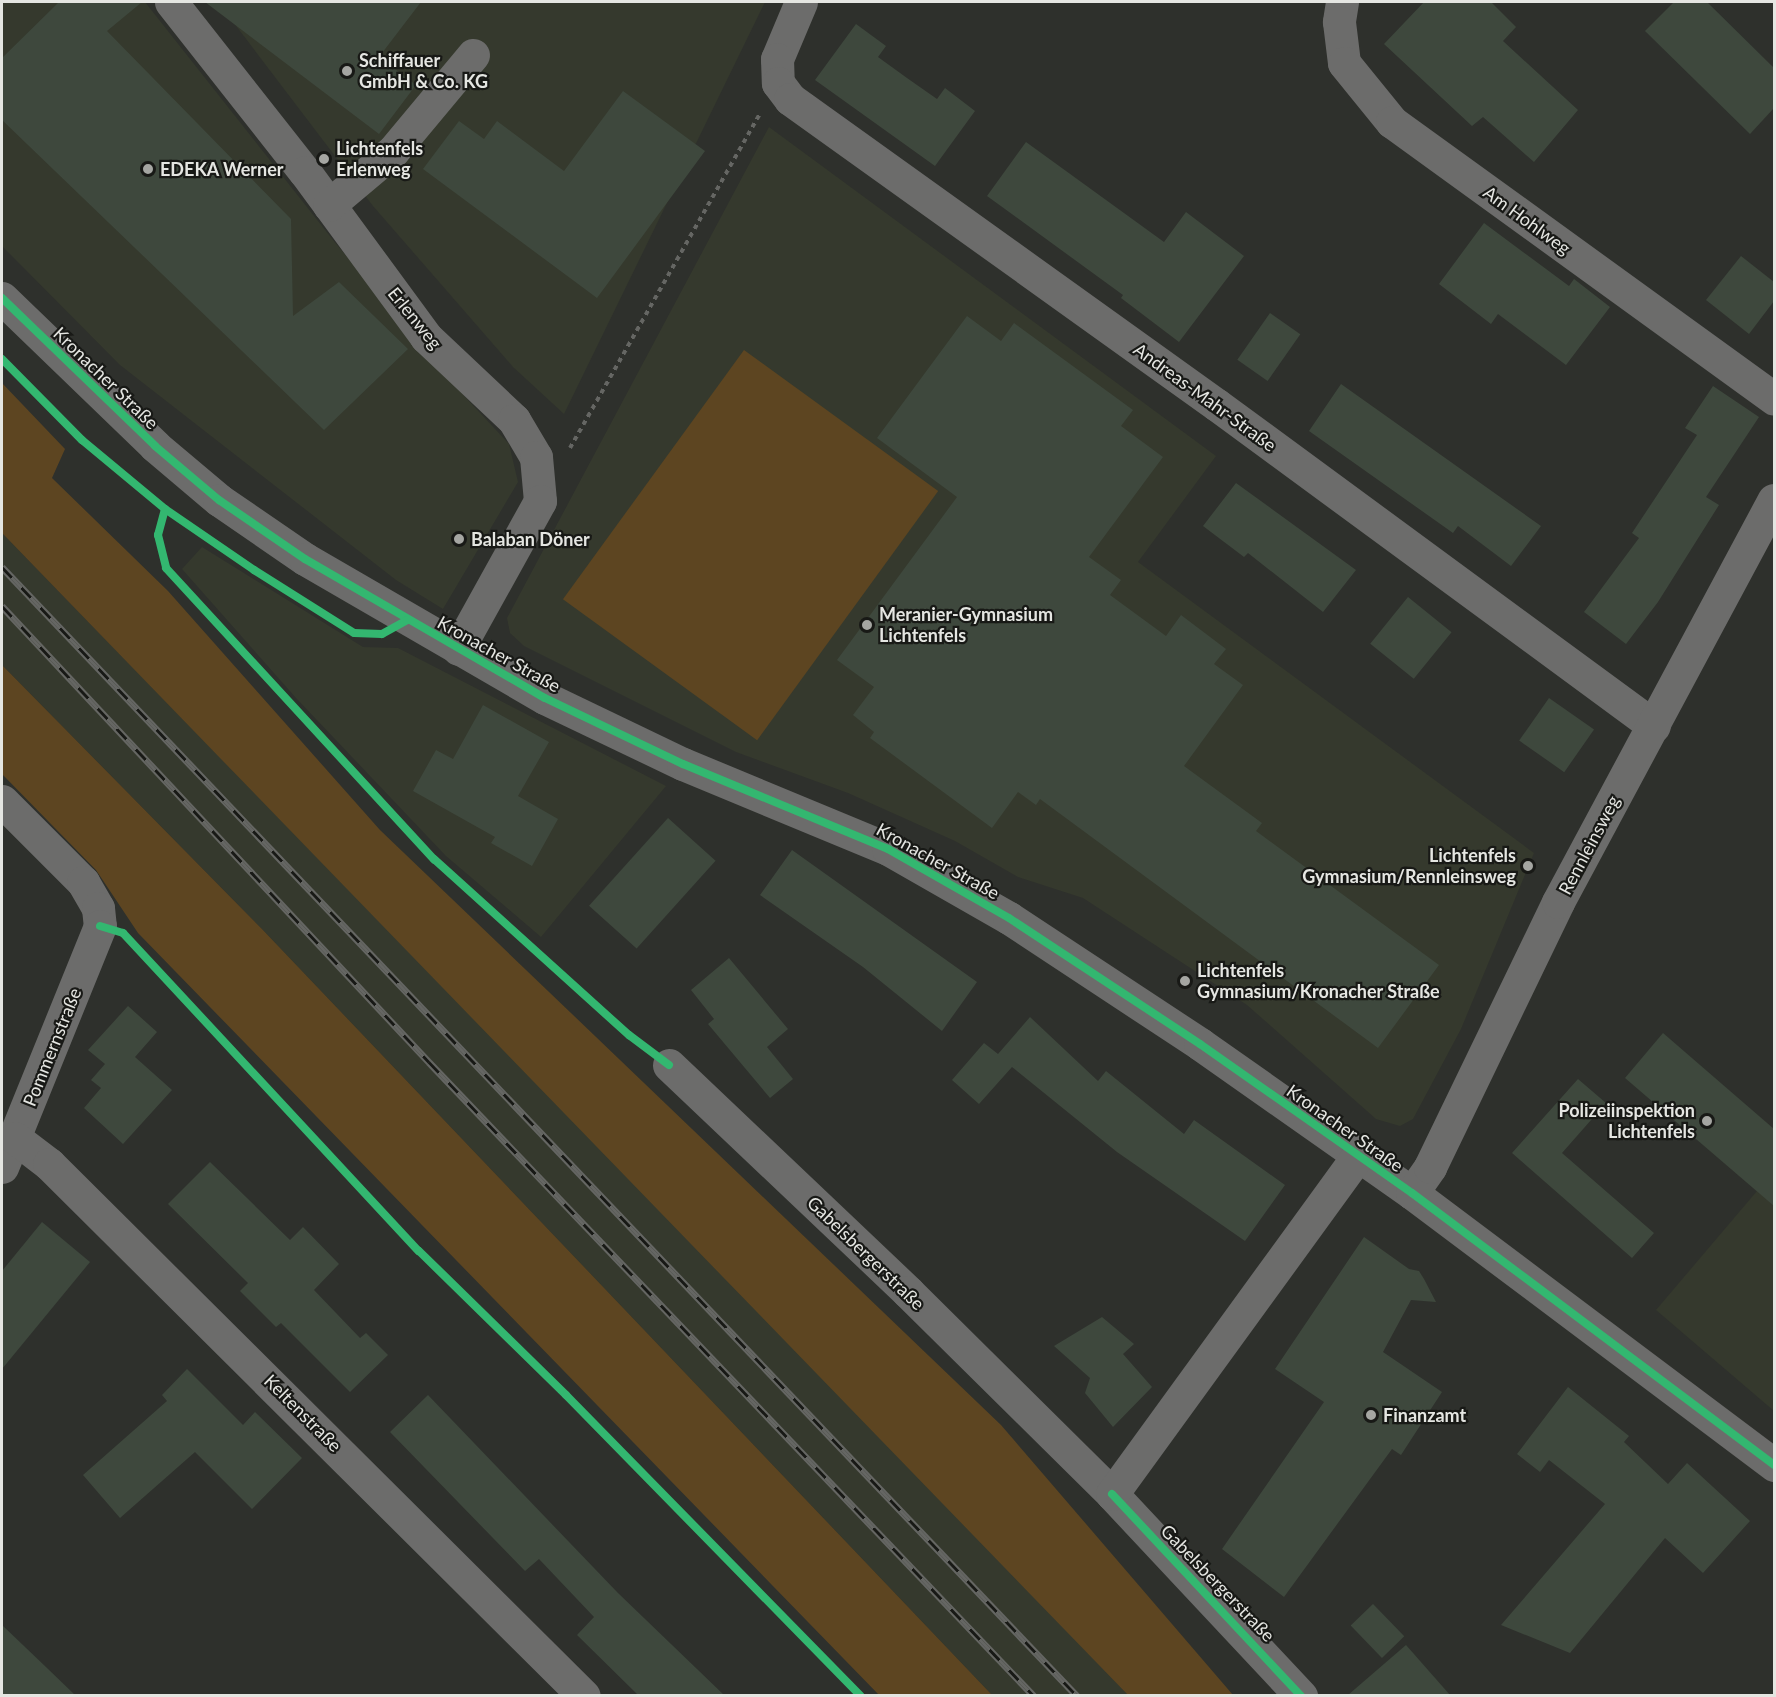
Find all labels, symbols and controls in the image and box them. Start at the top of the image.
place label: Schiffauer GmbH & Co. KG [359,50,488,92]
marker: Schiffauer GmbH & Co. KG [340,64,354,78]
place label: Lichtenfels Erlenweg [336,138,423,180]
marker: Lichtenfels Erlenweg [317,152,331,166]
place label: EDEKA Werner [160,158,284,180]
marker: EDEKA Werner [141,162,155,176]
street label: Am Hohlweg [1479,181,1575,259]
street label: Erlenweg [384,283,446,353]
street label: Kronacher Straße [49,322,163,434]
street label: Andreas-Mahr-Straße [1130,338,1280,456]
place label: Balaban Döner [471,528,590,550]
marker: Balaban Döner [452,532,466,546]
place label: Meranier-Gymnasium Lichtenfels [879,604,1053,646]
street label: Kronacher Straße [434,611,564,697]
marker: Meranier-Gymnasium Lichtenfels [860,618,874,632]
street label: Rennleinsweg [1554,792,1624,898]
street label: Kronacher Straße [873,818,1003,904]
place label: Lichtenfels Gymnasium/Rennleinsweg [1302,845,1516,888]
marker: Lichtenfels Gymnasium/Rennleinsweg [1521,859,1535,873]
place label: Lichtenfels Gymnasium/Kronacher Straße [1197,960,1440,1002]
marker: Lichtenfels Gymnasium/Kronacher Straße [1178,974,1192,988]
street label: Pommernstraße [18,985,86,1109]
street label: Kronacher Straße [1282,1080,1408,1176]
place label: Polizeiinspektion Lichtenfels [1558,1100,1695,1142]
marker: Polizeiinspektion Lichtenfels [1700,1114,1714,1128]
street label: Gabelsbergerstraße [803,1192,929,1314]
street label: Keltenstraße [260,1370,346,1456]
place label: Finanzamt [1383,1404,1466,1426]
marker: Finanzamt [1364,1408,1378,1422]
street label: Gabelsbergerstraße [1157,1520,1279,1646]

